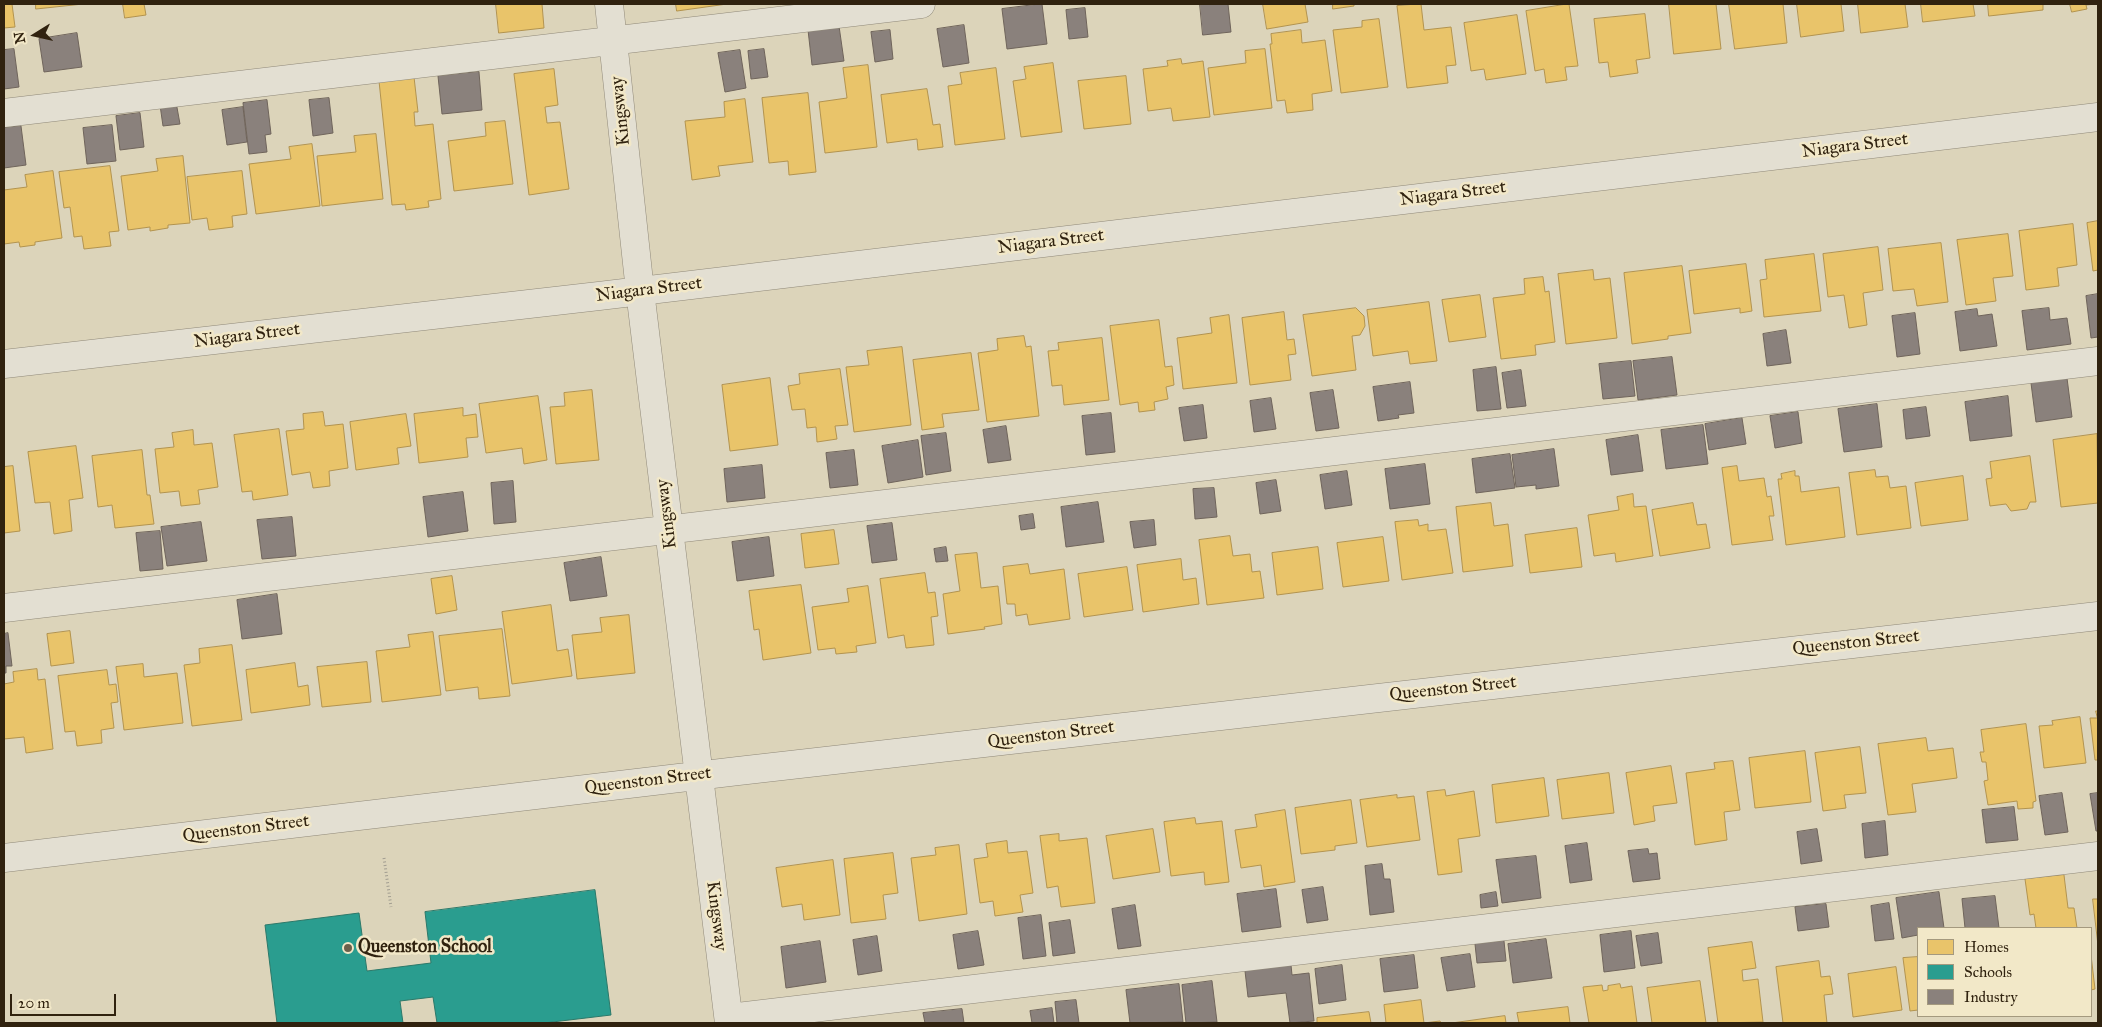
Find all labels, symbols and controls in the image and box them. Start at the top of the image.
north arrow [10,10,60,60]
text: N [10,30,29,45]
street label: Kingsway [607,75,635,147]
street label: Niagara Street [1801,129,1909,163]
street label: Niagara Street [1399,177,1507,211]
street label: Niagara Street [997,225,1105,259]
street label: Niagara Street [595,273,703,307]
street label: Niagara Street [193,319,301,353]
street label: Kingsway [652,478,682,550]
street label: Queenston Street [1791,626,1921,660]
street label: Queenston Street [1388,672,1518,706]
street label: Queenston Street [986,717,1116,753]
street label: Queenston Street [583,763,713,799]
street label: Queenston Street [181,811,311,847]
street label: Kingsway [701,880,731,952]
legend [1917,927,2092,1017]
place label: Queenston School [358,937,492,959]
text: Homes [1964,938,2009,956]
marker: Queenston School [342,942,354,954]
text: Schools [1964,963,2012,981]
scale bar [12,984,119,1016]
text: Industry [1964,988,2018,1006]
text: 20 m [18,994,50,1012]

